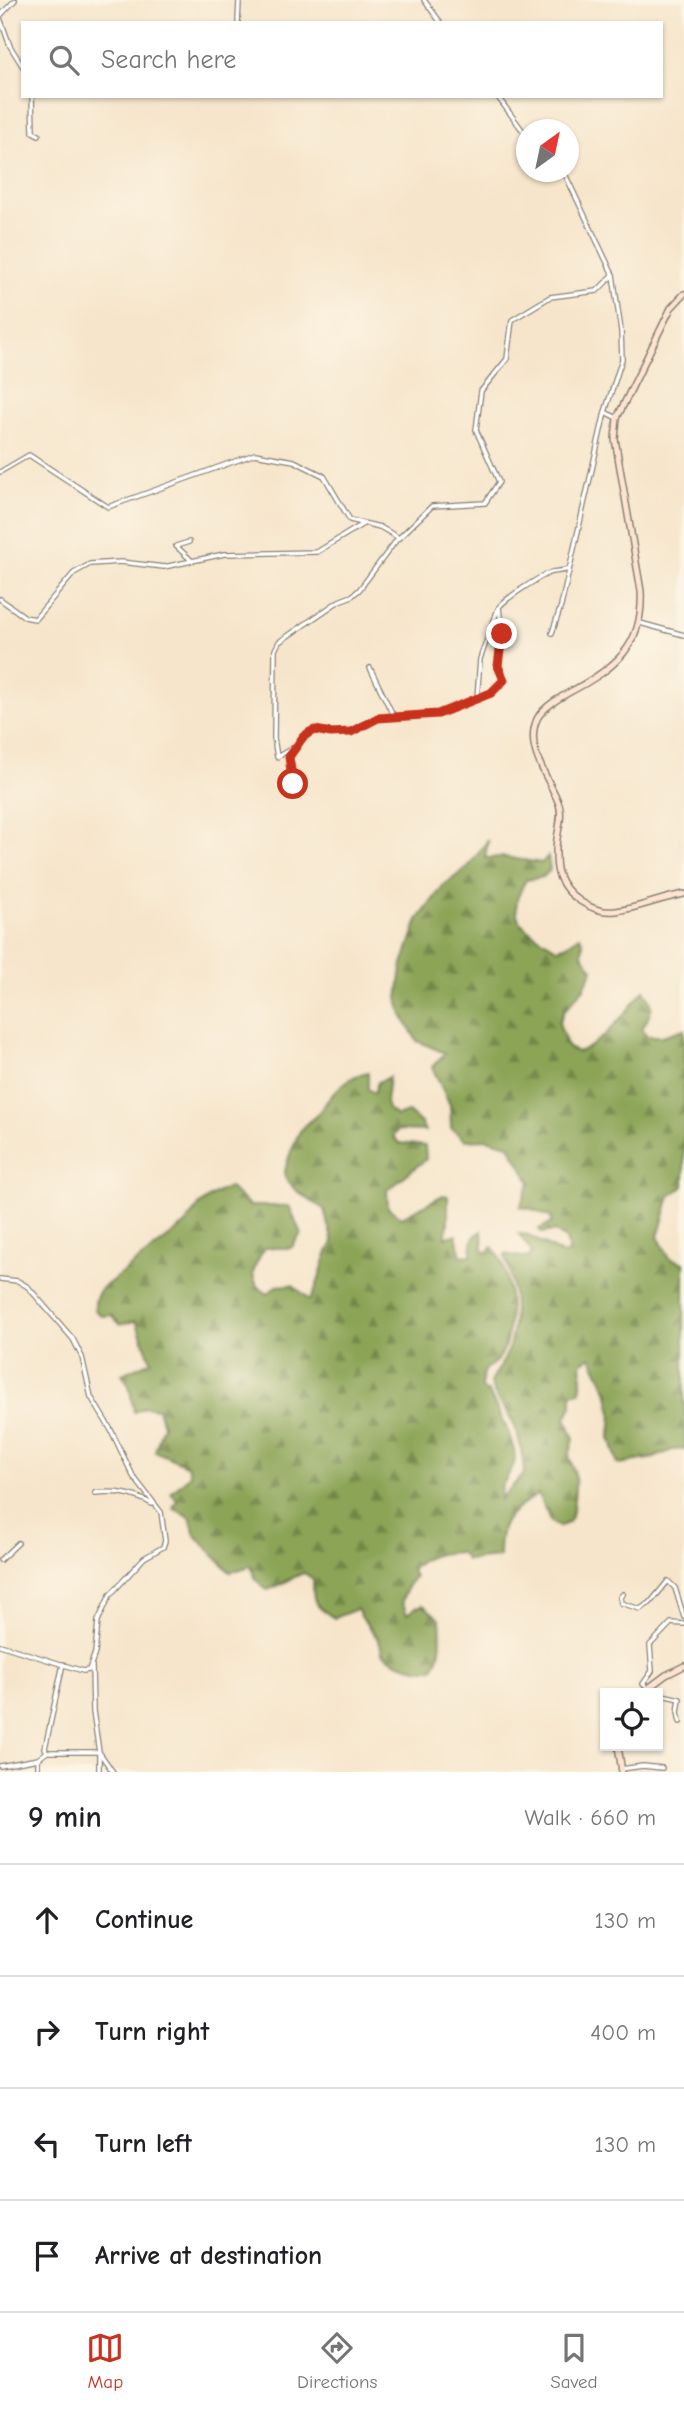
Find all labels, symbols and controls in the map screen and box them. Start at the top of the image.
search box [21,21,663,98]
icon: search [45,41,83,79]
text: Search here [101,45,236,75]
north arrow [516,119,579,182]
route end [486,618,517,649]
route start [277,768,308,799]
map controls [600,1688,663,1751]
button: locate [600,1688,663,1751]
text: 9 min [28,1800,102,1835]
text: Walk · 660 m [525,1804,656,1831]
icon: ahead [28,1901,66,1939]
text: Continue [95,1905,193,1935]
text: 130 m [595,1907,656,1934]
icon: right [28,2013,66,2051]
text: Turn right [95,2017,209,2047]
text: 400 m [590,2019,656,2046]
icon: left [28,2125,66,2163]
text: Turn left [95,2129,192,2159]
text: 130 m [595,2131,656,2158]
icon: arrive [28,2237,66,2275]
text: Arrive at destination [95,2241,322,2271]
tab: Map [86,2329,124,2393]
tab: Directions [297,2329,377,2393]
tab: Saved [550,2329,598,2393]

